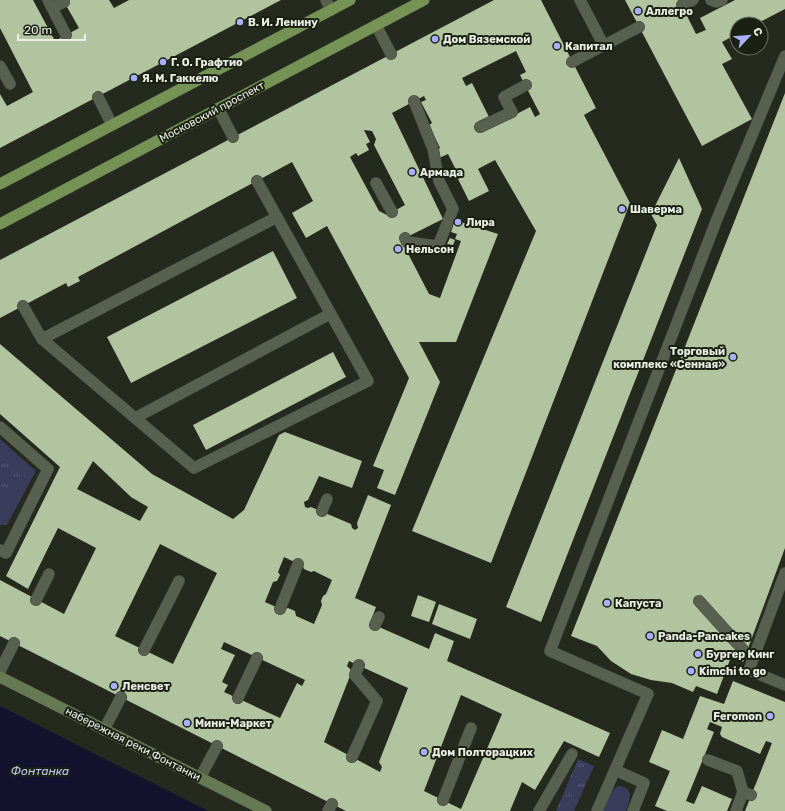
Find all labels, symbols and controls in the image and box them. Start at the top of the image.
place label: Аллегро [646,5,693,18]
marker: Аллегро [633,6,643,16]
scale bar [18,16,85,42]
place label: В. И. Ленину [248,16,318,29]
north arrow [729,16,769,56]
marker: В. И. Ленину [235,17,245,27]
text: 20 m [24,23,52,37]
text: С [750,26,765,38]
place label: Дом Вяземской [443,33,530,46]
marker: Дом Вяземской [430,34,440,44]
place label: Капитал [565,40,613,53]
marker: Капитал [552,41,562,51]
place label: Г. О. Графтио [171,56,243,69]
marker: Г. О. Графтио [158,57,168,67]
place label: Я. М. Гаккелю [142,72,219,85]
marker: Я. М. Гаккелю [129,73,139,83]
street label: Московский проспект [157,79,267,145]
place label: Армада [420,166,463,179]
marker: Армада [407,167,417,177]
place label: Шаверма [630,203,682,216]
marker: Шаверма [617,204,627,214]
place label: Лира [466,216,495,229]
marker: Лира [453,217,463,227]
place label: Нельсон [406,243,454,256]
marker: Нельсон [393,244,403,254]
place label: Торговый комплекс «Сенная» [613,345,725,371]
marker: Торговый комплекс «Сенная» [728,352,738,362]
place label: Капуста [615,597,661,610]
marker: Капуста [602,598,612,608]
place label: Panda-Pancakes [658,630,750,643]
marker: Panda-Pancakes [645,631,655,641]
place label: Бургер Кинг [706,648,774,661]
marker: Бургер Кинг [693,649,703,659]
place label: Kimchi to go [699,665,767,678]
marker: Kimchi to go [686,666,696,676]
place label: Ленсвет [122,680,170,693]
marker: Ленсвет [109,681,119,691]
street label: набережная реки Фонтанки [63,704,203,784]
place label: Feromon [713,710,762,723]
marker: Feromon [765,711,775,721]
place label: Мини-Маркет [195,717,272,730]
marker: Мини-Маркет [182,718,192,728]
place label: Дом Полторацких [432,746,533,759]
marker: Дом Полторацких [419,747,429,757]
water label: Фонтанка [11,764,69,778]

